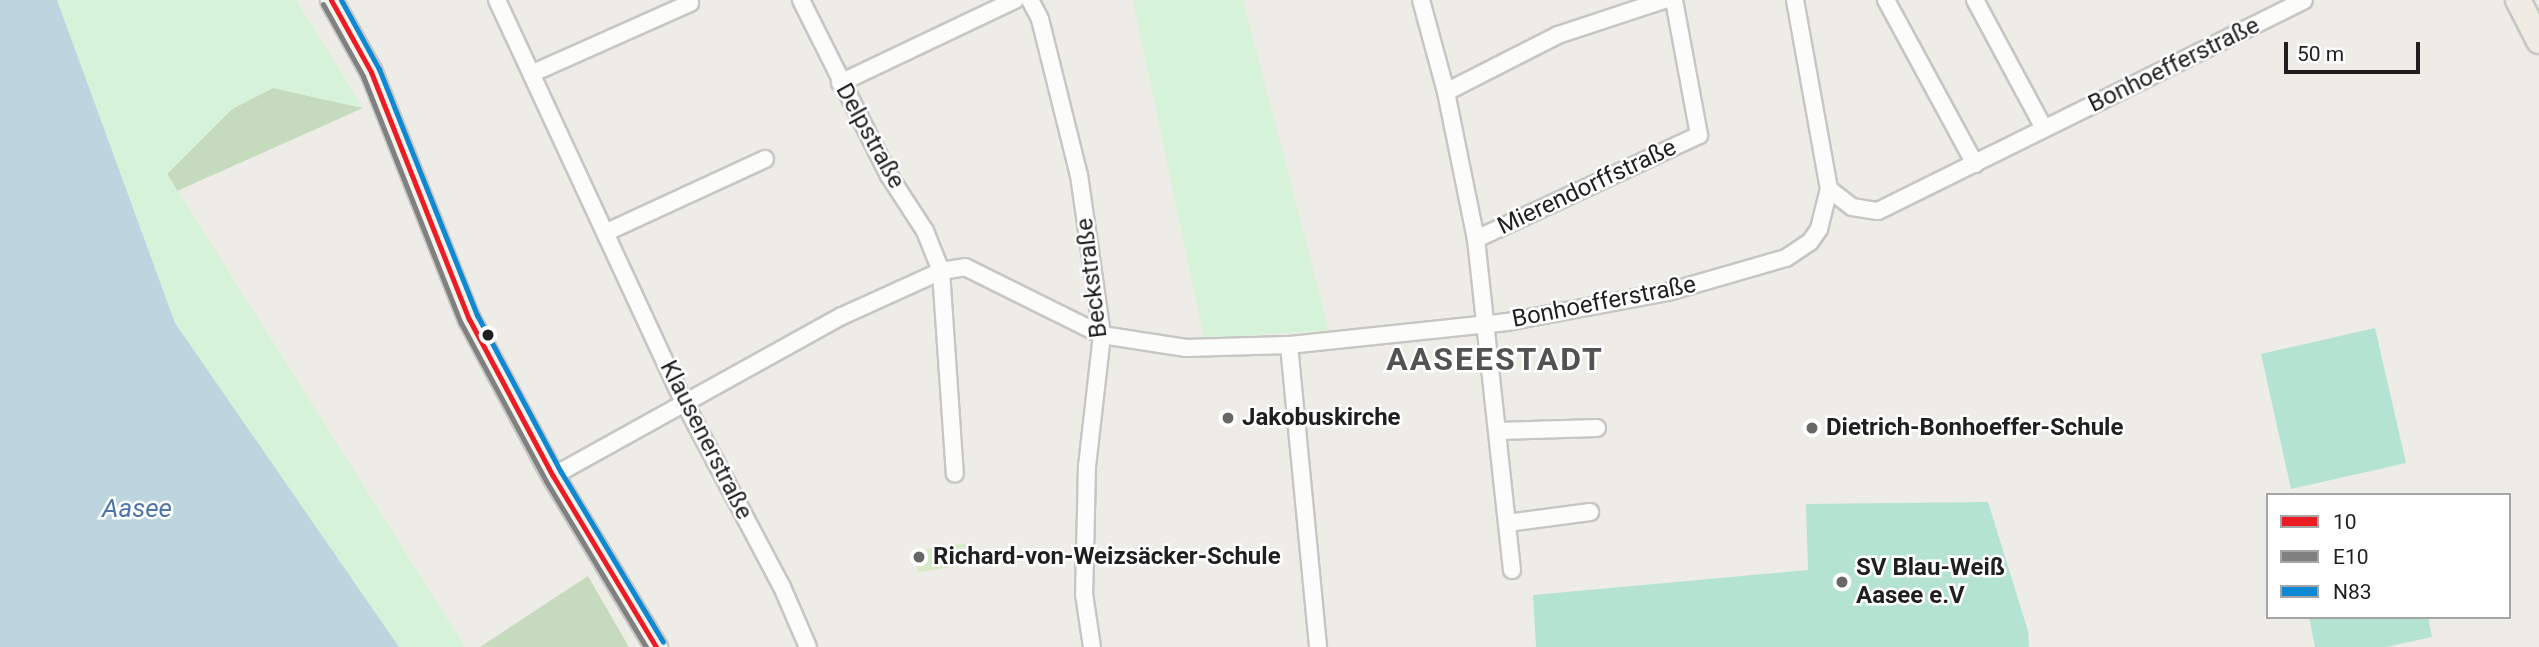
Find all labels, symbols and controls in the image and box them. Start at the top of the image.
street label: Bonhoefferstraße [2084,11,2264,119]
scale bar [2287,28,2424,72]
text: 50 m [2297,42,2344,66]
street label: Delpstraße [829,78,911,194]
street label: Mierendorffstraße [1493,133,1681,241]
street label: Beckstraße [1070,217,1114,339]
street label: Bonhoefferstraße [1510,270,1698,334]
unlabelled marker [481,328,495,342]
district label: AASEESTADT [1387,340,1603,378]
street label: Klausenerstraße [654,356,758,524]
place label: Jakobuskirche [1242,404,1401,432]
marker: Jakobuskirche [1220,410,1236,426]
place label: Dietrich-Bonhoeffer-Schule [1826,414,2123,442]
marker: Dietrich-Bonhoeffer-Schule [1804,420,1820,436]
water label: Aasee [102,493,172,525]
legend [2266,493,2511,619]
text: 10 [2333,510,2357,534]
place label: Richard-von-Weizsäcker-Schule [933,543,1281,571]
text: E10 [2333,545,2369,569]
marker: Richard-von-Weizsäcker-Schule [911,549,927,565]
place label: SV Blau-Weiß Aasee e.V [1856,554,2005,610]
marker: SV Blau-Weiß Aasee e.V [1834,574,1850,590]
text: N83 [2333,580,2372,604]

